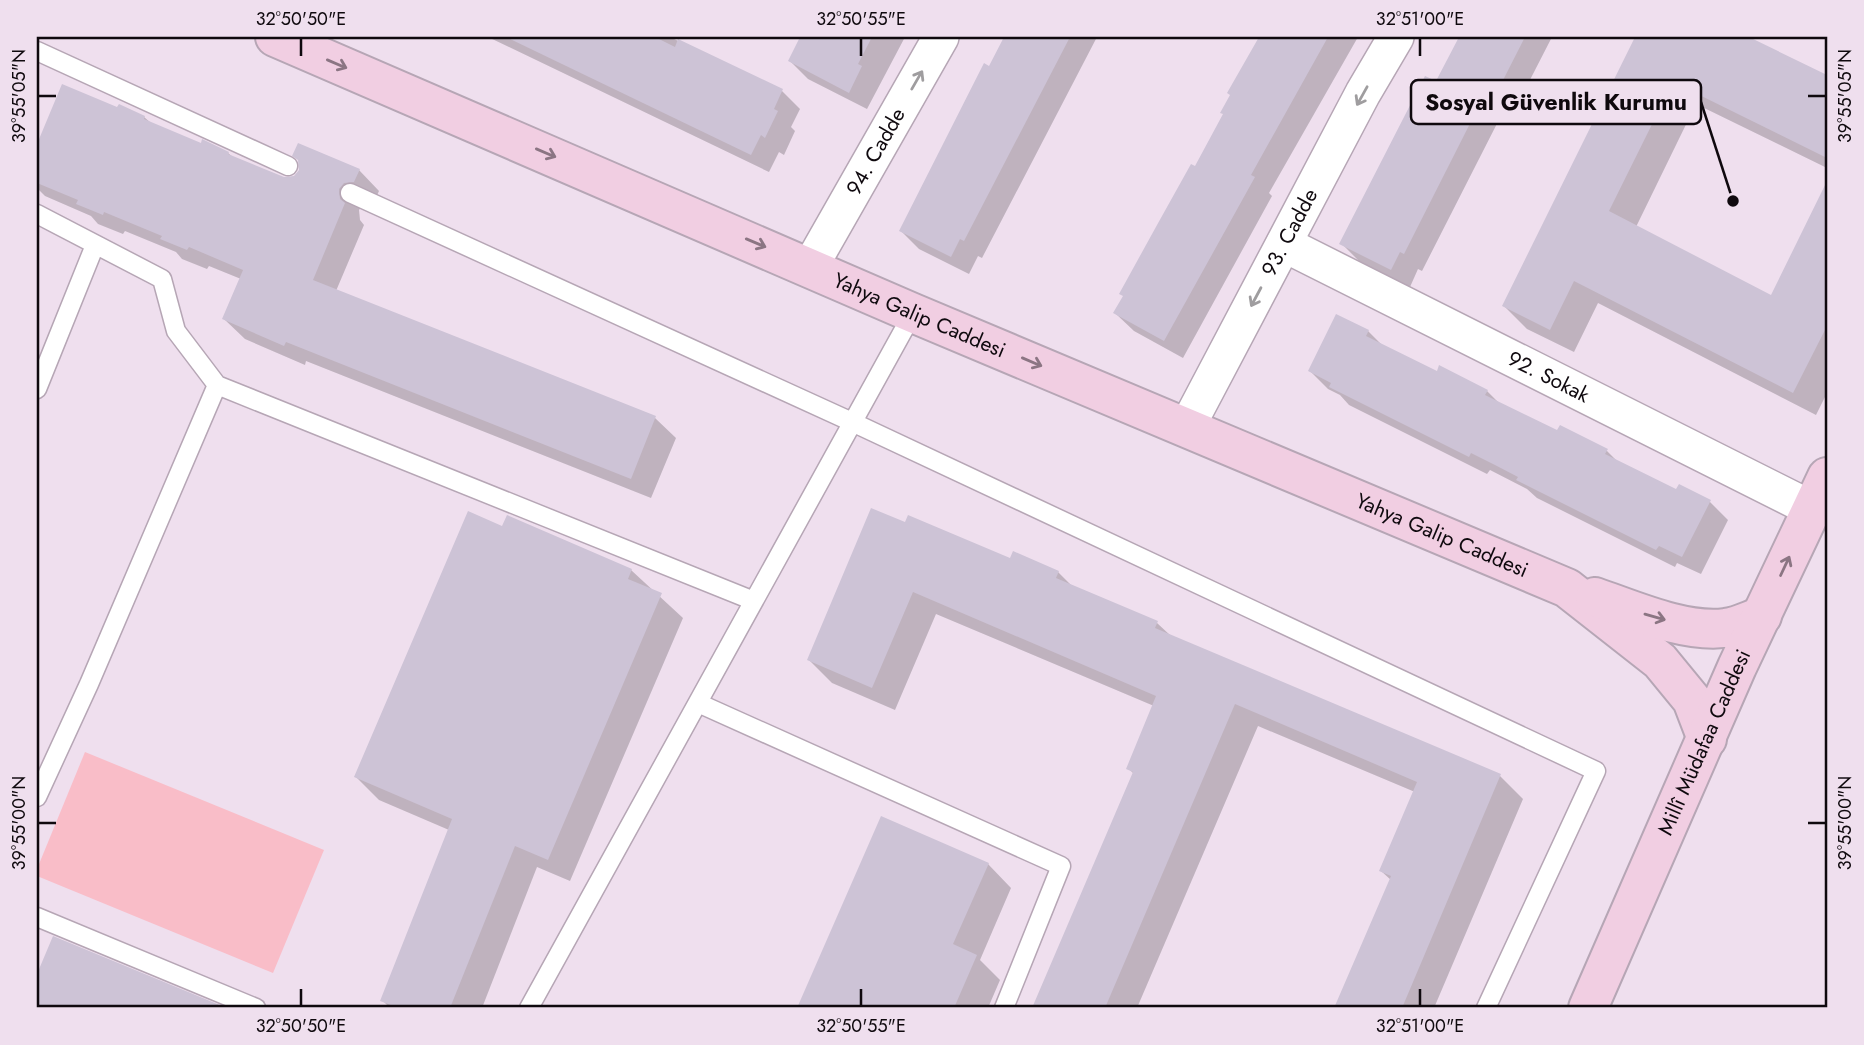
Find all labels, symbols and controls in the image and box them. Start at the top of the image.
text: 32°50'50"E [256,6,346,32]
text: 32°50'55"E [816,6,906,32]
text: 32°51'00"E [1376,6,1464,32]
text: 39°55'05"N [6,49,32,143]
text: 39°55'05"N [1832,49,1858,143]
one-way arrow [326,58,348,71]
one-way arrow [910,70,924,90]
callout: Sosyal Güvenlik Kurumu [1411,80,1701,124]
one-way arrow [1354,85,1368,106]
text: Sosyal Güvenlik Kurumu [1425,85,1687,119]
street label: 94. Cadde [839,102,913,201]
one-way arrow [535,148,557,161]
street label: 93. Cadde [1254,183,1325,281]
one-way arrow [744,237,766,250]
street label: Yahya Galip Caddesi [829,265,1010,365]
one-way arrow [1248,286,1262,307]
street label: 92. Sokak [1502,344,1595,410]
one-way arrow [1021,357,1042,370]
street label: Yahya Galip Caddesi [1351,486,1533,585]
one-way arrow [1779,556,1793,577]
one-way arrow [1643,611,1665,624]
street label: Millî Müdafaa Caddesi [1650,644,1758,840]
text: 39°55'00"N [6,776,32,870]
text: 39°55'00"N [1832,776,1858,870]
text: 32°50'50"E [256,1013,346,1039]
text: 32°50'55"E [816,1013,906,1039]
text: 32°51'00"E [1376,1013,1464,1039]

